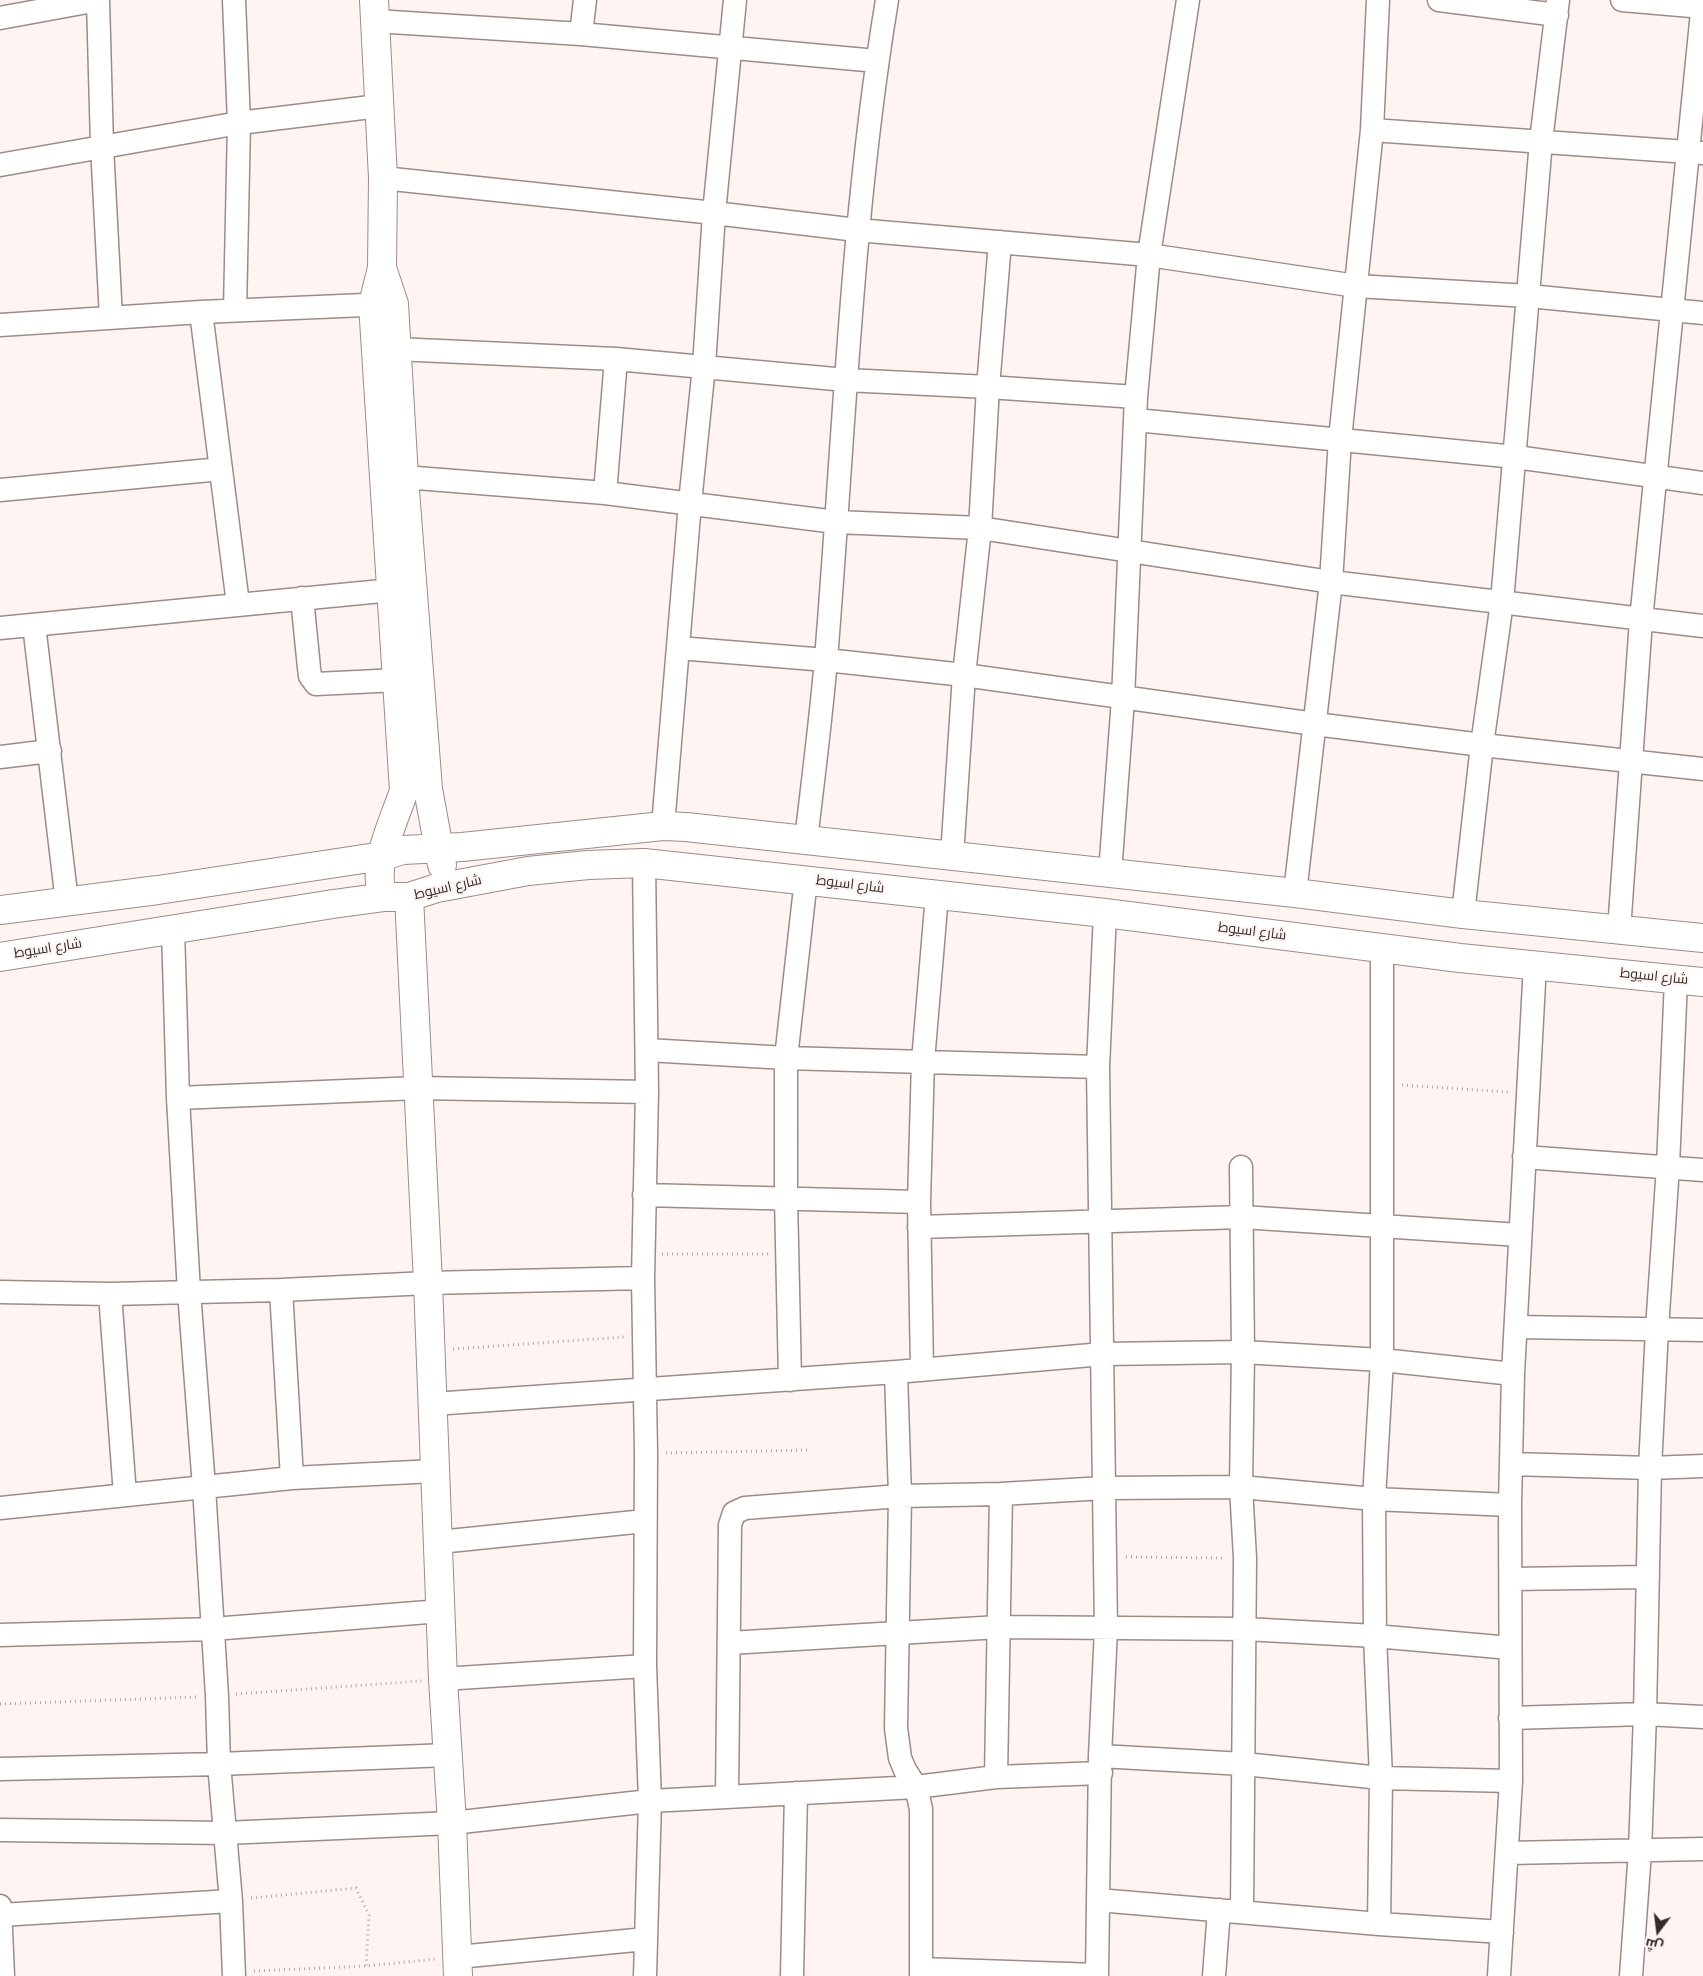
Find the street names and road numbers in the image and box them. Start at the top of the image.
street label: شارع اسيوط [413,872,483,904]
street label: شارع اسيوط [815,872,885,898]
street label: شارع اسيوط [1217,919,1287,945]
street label: شارع اسيوط [13,935,83,963]
street label: شارع اسيوط [1619,965,1689,989]

